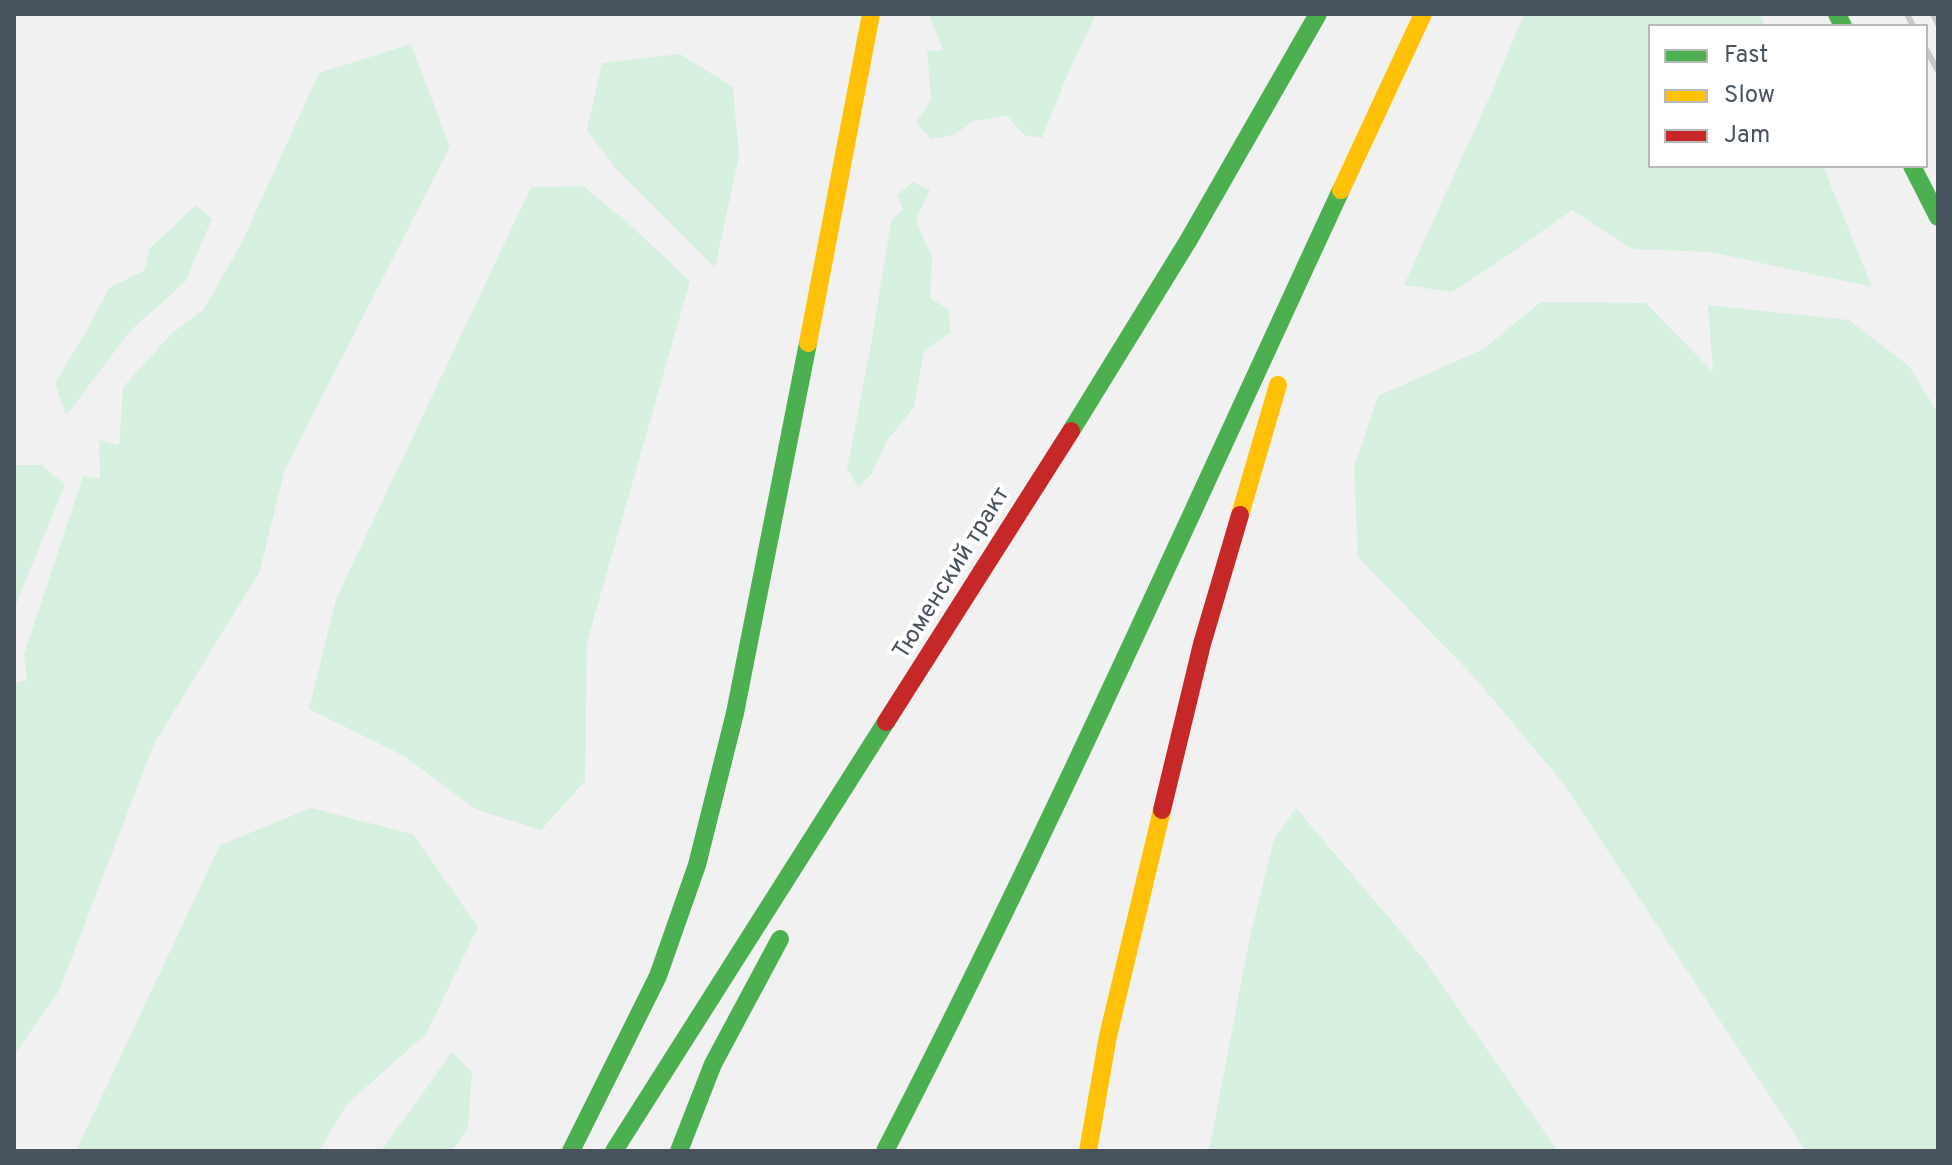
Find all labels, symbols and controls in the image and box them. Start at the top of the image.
legend [1648,24,1928,168]
text: Fast [1724,41,1768,71]
text: Slow [1724,81,1775,111]
text: Jam [1724,121,1770,151]
street label: Тюменский тракт [888,483,1018,665]

